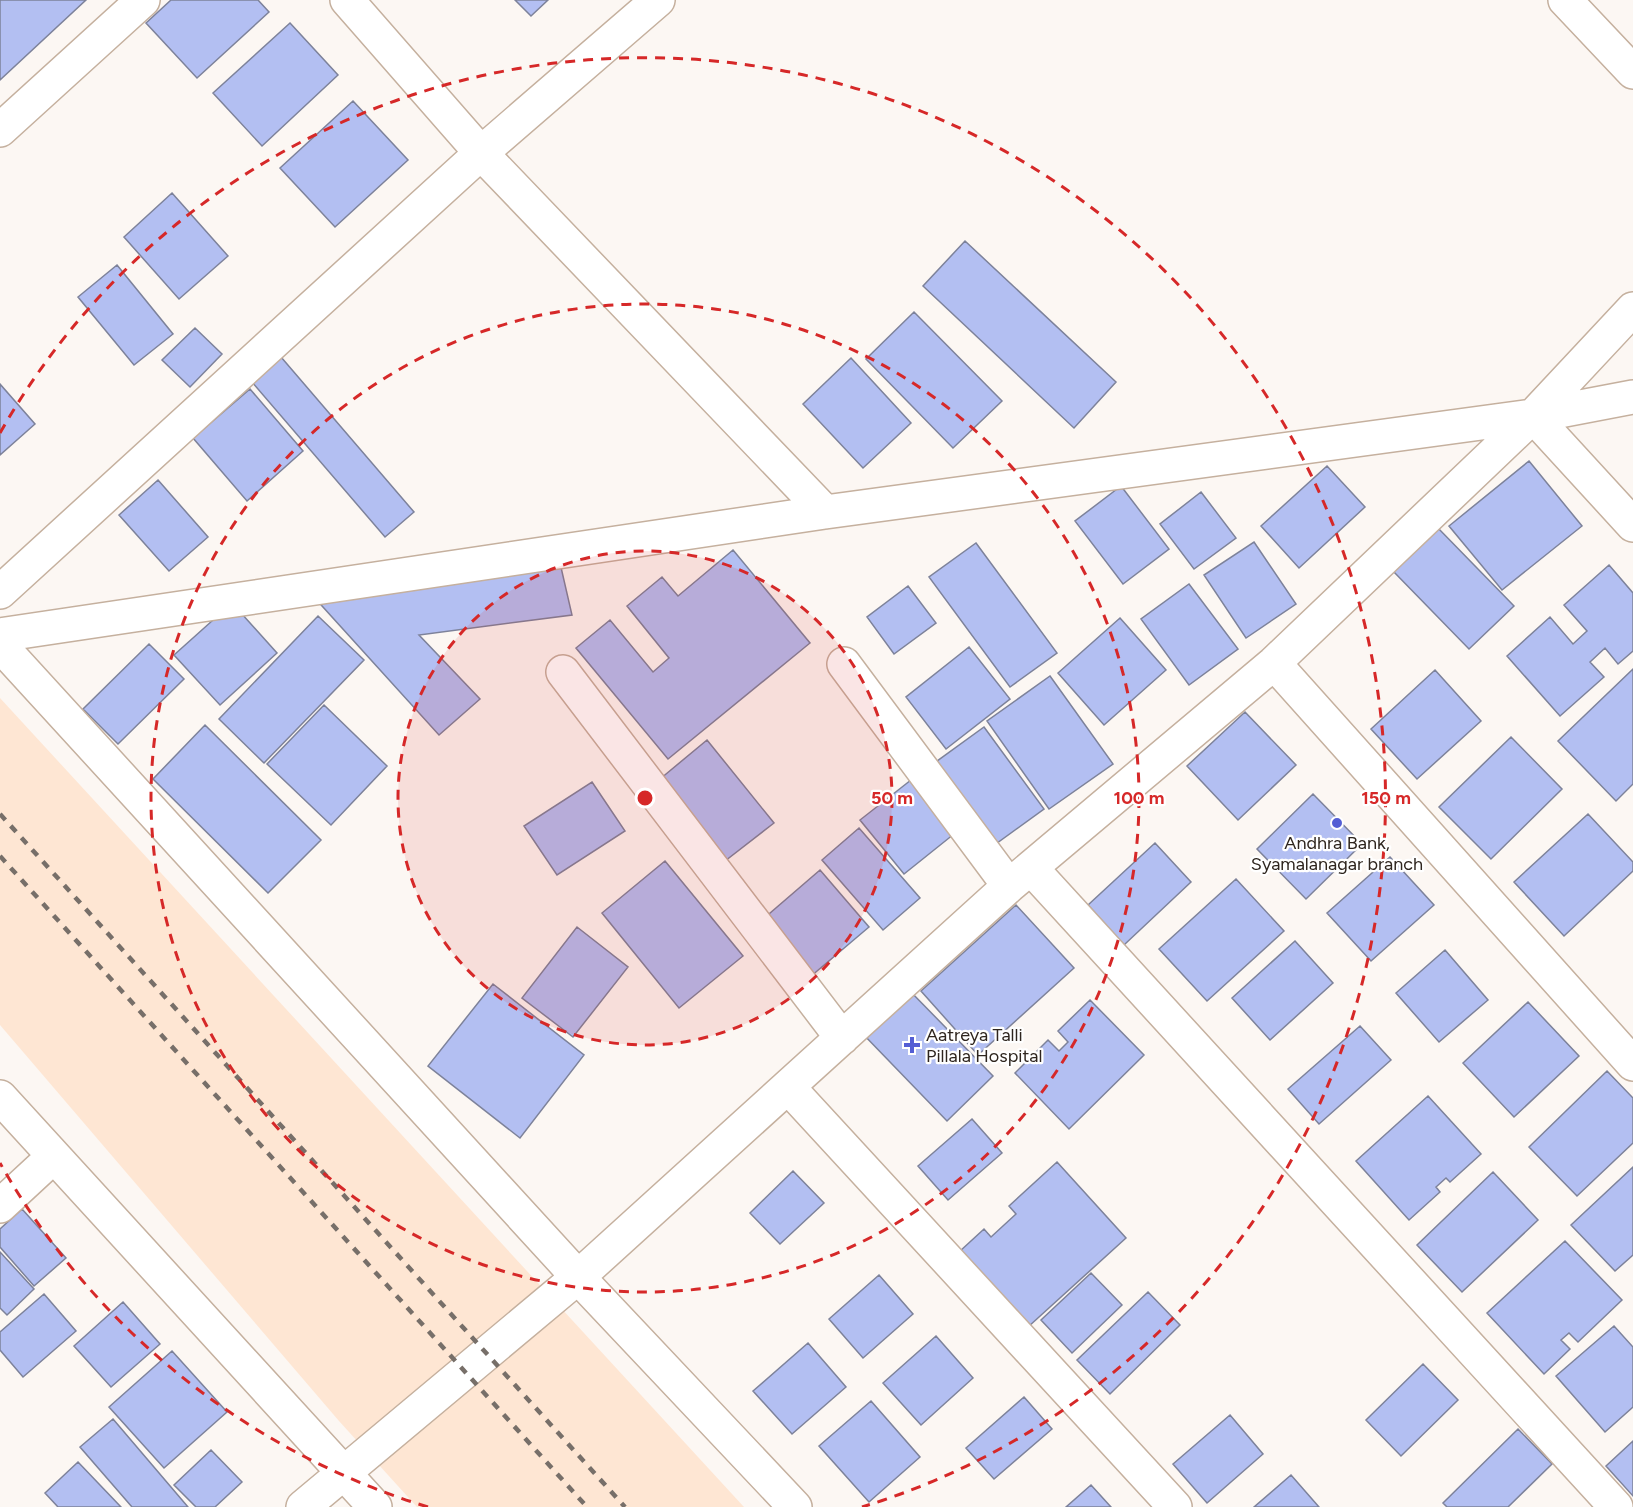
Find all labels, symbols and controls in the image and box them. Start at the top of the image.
text: 50 m [871,787,913,809]
text: 100 m [1114,787,1164,809]
text: 150 m [1361,787,1411,809]
centre of rings [635,788,655,808]
marker: Andhra Bank, Syamalanagar branch [1330,816,1344,830]
place label: Andhra Bank, Syamalanagar branch [1251,832,1423,875]
place label: Aatreya Talli Pillala Hospital [926,1024,1042,1067]
marker: Aatreya Talli Pillala Hospital [903,1036,921,1054]

